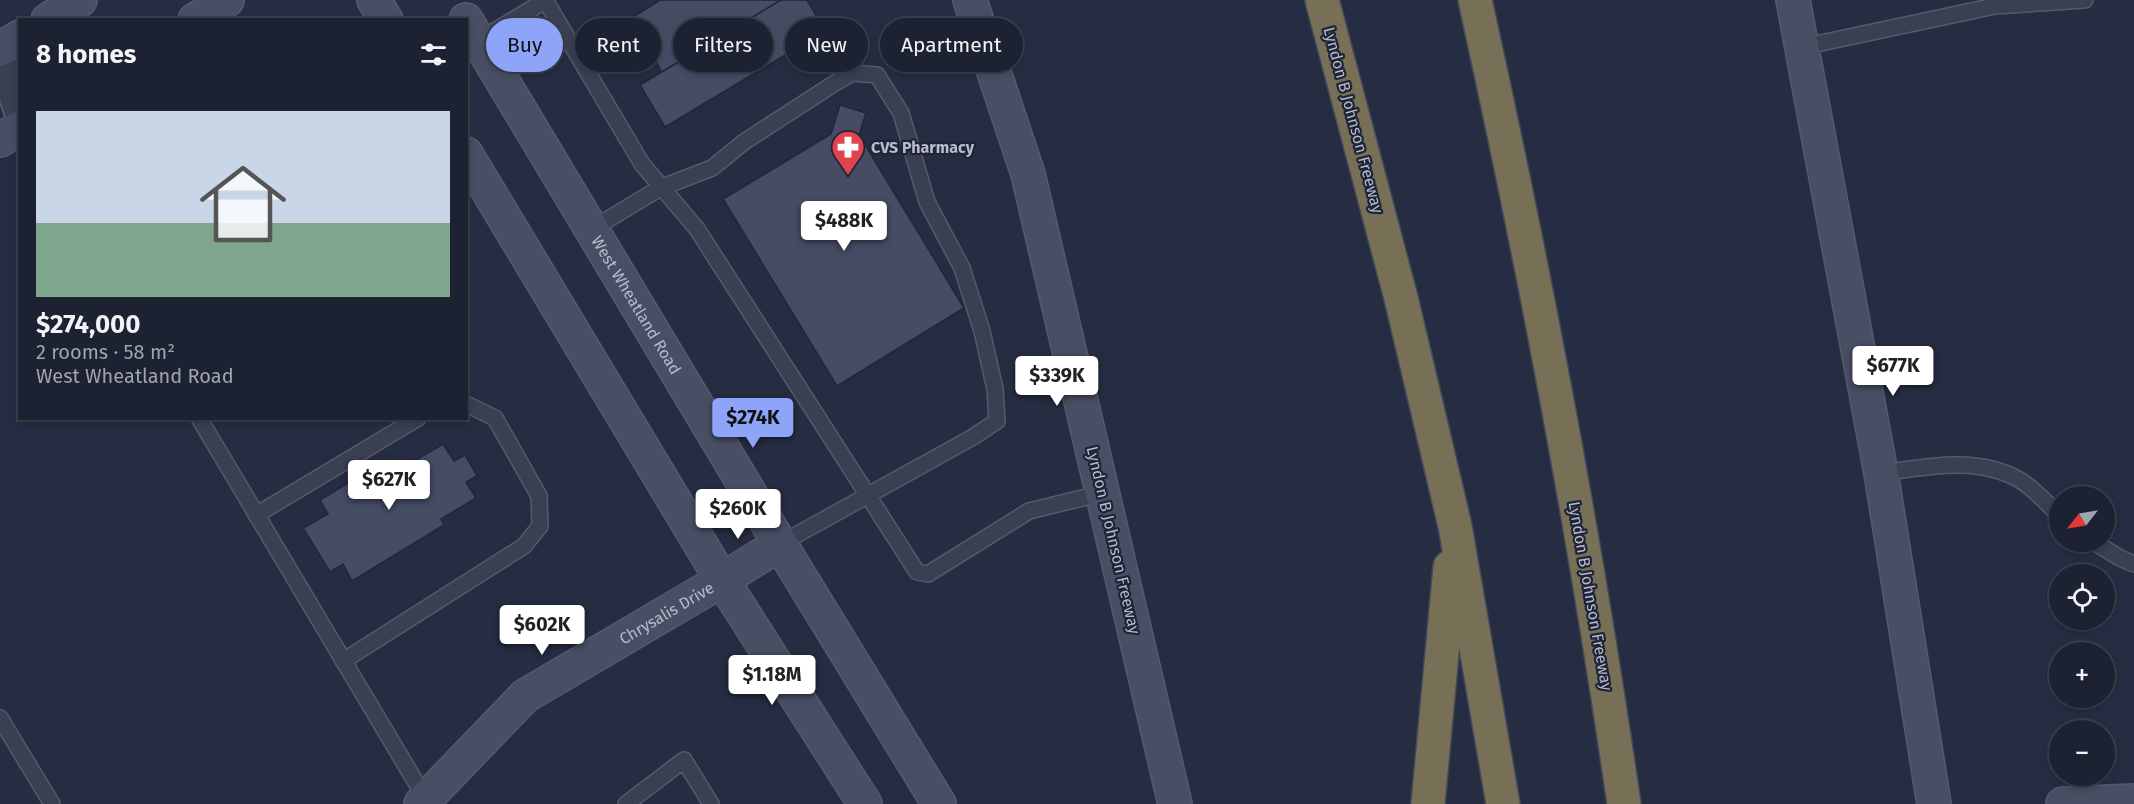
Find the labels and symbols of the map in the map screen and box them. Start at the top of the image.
street label: Lyndon B Johnson Freeway [1319,25,1388,215]
pharmacy icon: CVS Pharmacy [830,129,866,176]
place label: CVS Pharmacy [871,138,975,157]
pin: $488K [802,201,886,252]
street label: West Wheatland Road [587,232,685,378]
pin: $677K [1851,346,1935,397]
pin: $339K [1015,356,1099,407]
pin: $274K [711,398,795,449]
street label: Lyndon B Johnson Freeway [1083,444,1144,636]
pin: $627K [347,460,431,511]
north arrow [2049,486,2115,552]
pin: $260K [696,489,780,540]
street label: Lyndon B Johnson Freeway [1564,500,1617,692]
street label: Chrysalis Drive [616,578,717,648]
pin: $602K [500,605,584,656]
pin: $1.18M [723,655,821,706]

